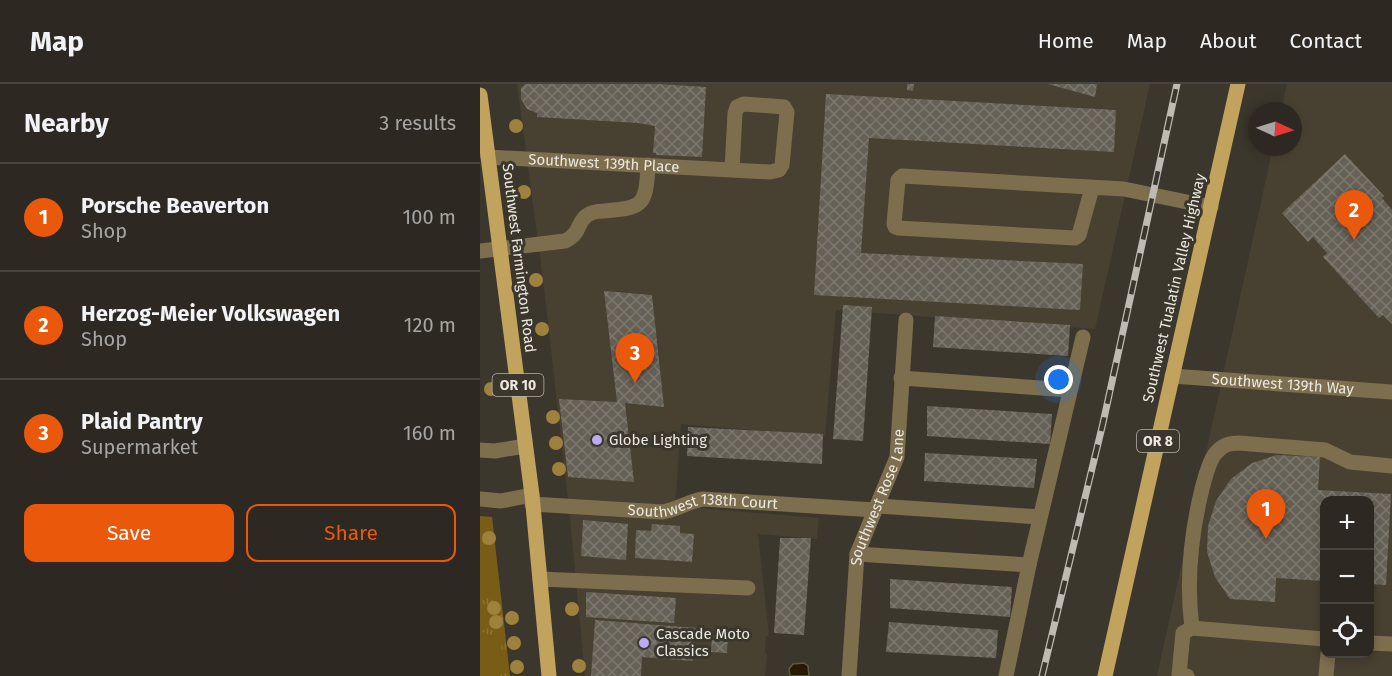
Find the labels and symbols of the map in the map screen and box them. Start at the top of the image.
north arrow [1248,102,1302,156]
street label: Southwest 139th Place [528,150,680,176]
street label: Southwest Farmington Road [498,162,540,354]
street label: Southwest Tualatin Valley Highway [1139,171,1209,404]
pin: 2 [1334,190,1374,240]
pin: 3 [616,334,654,383]
your location [1044,365,1073,394]
street label: Southwest 139th Way [1211,370,1355,398]
road number: OR 10 [492,374,543,396]
street label: Southwest Rose Lane [847,428,908,566]
road number: OR 8 [1137,430,1179,452]
place label: Globe Lighting [609,431,707,449]
marker: Globe Lighting [590,433,604,447]
street label: Southwest 138th Court [627,490,779,521]
pin: 1 [1246,490,1286,539]
place label: Cascade Moto Classics [656,625,750,660]
marker: Cascade Moto Classics [637,636,651,650]

